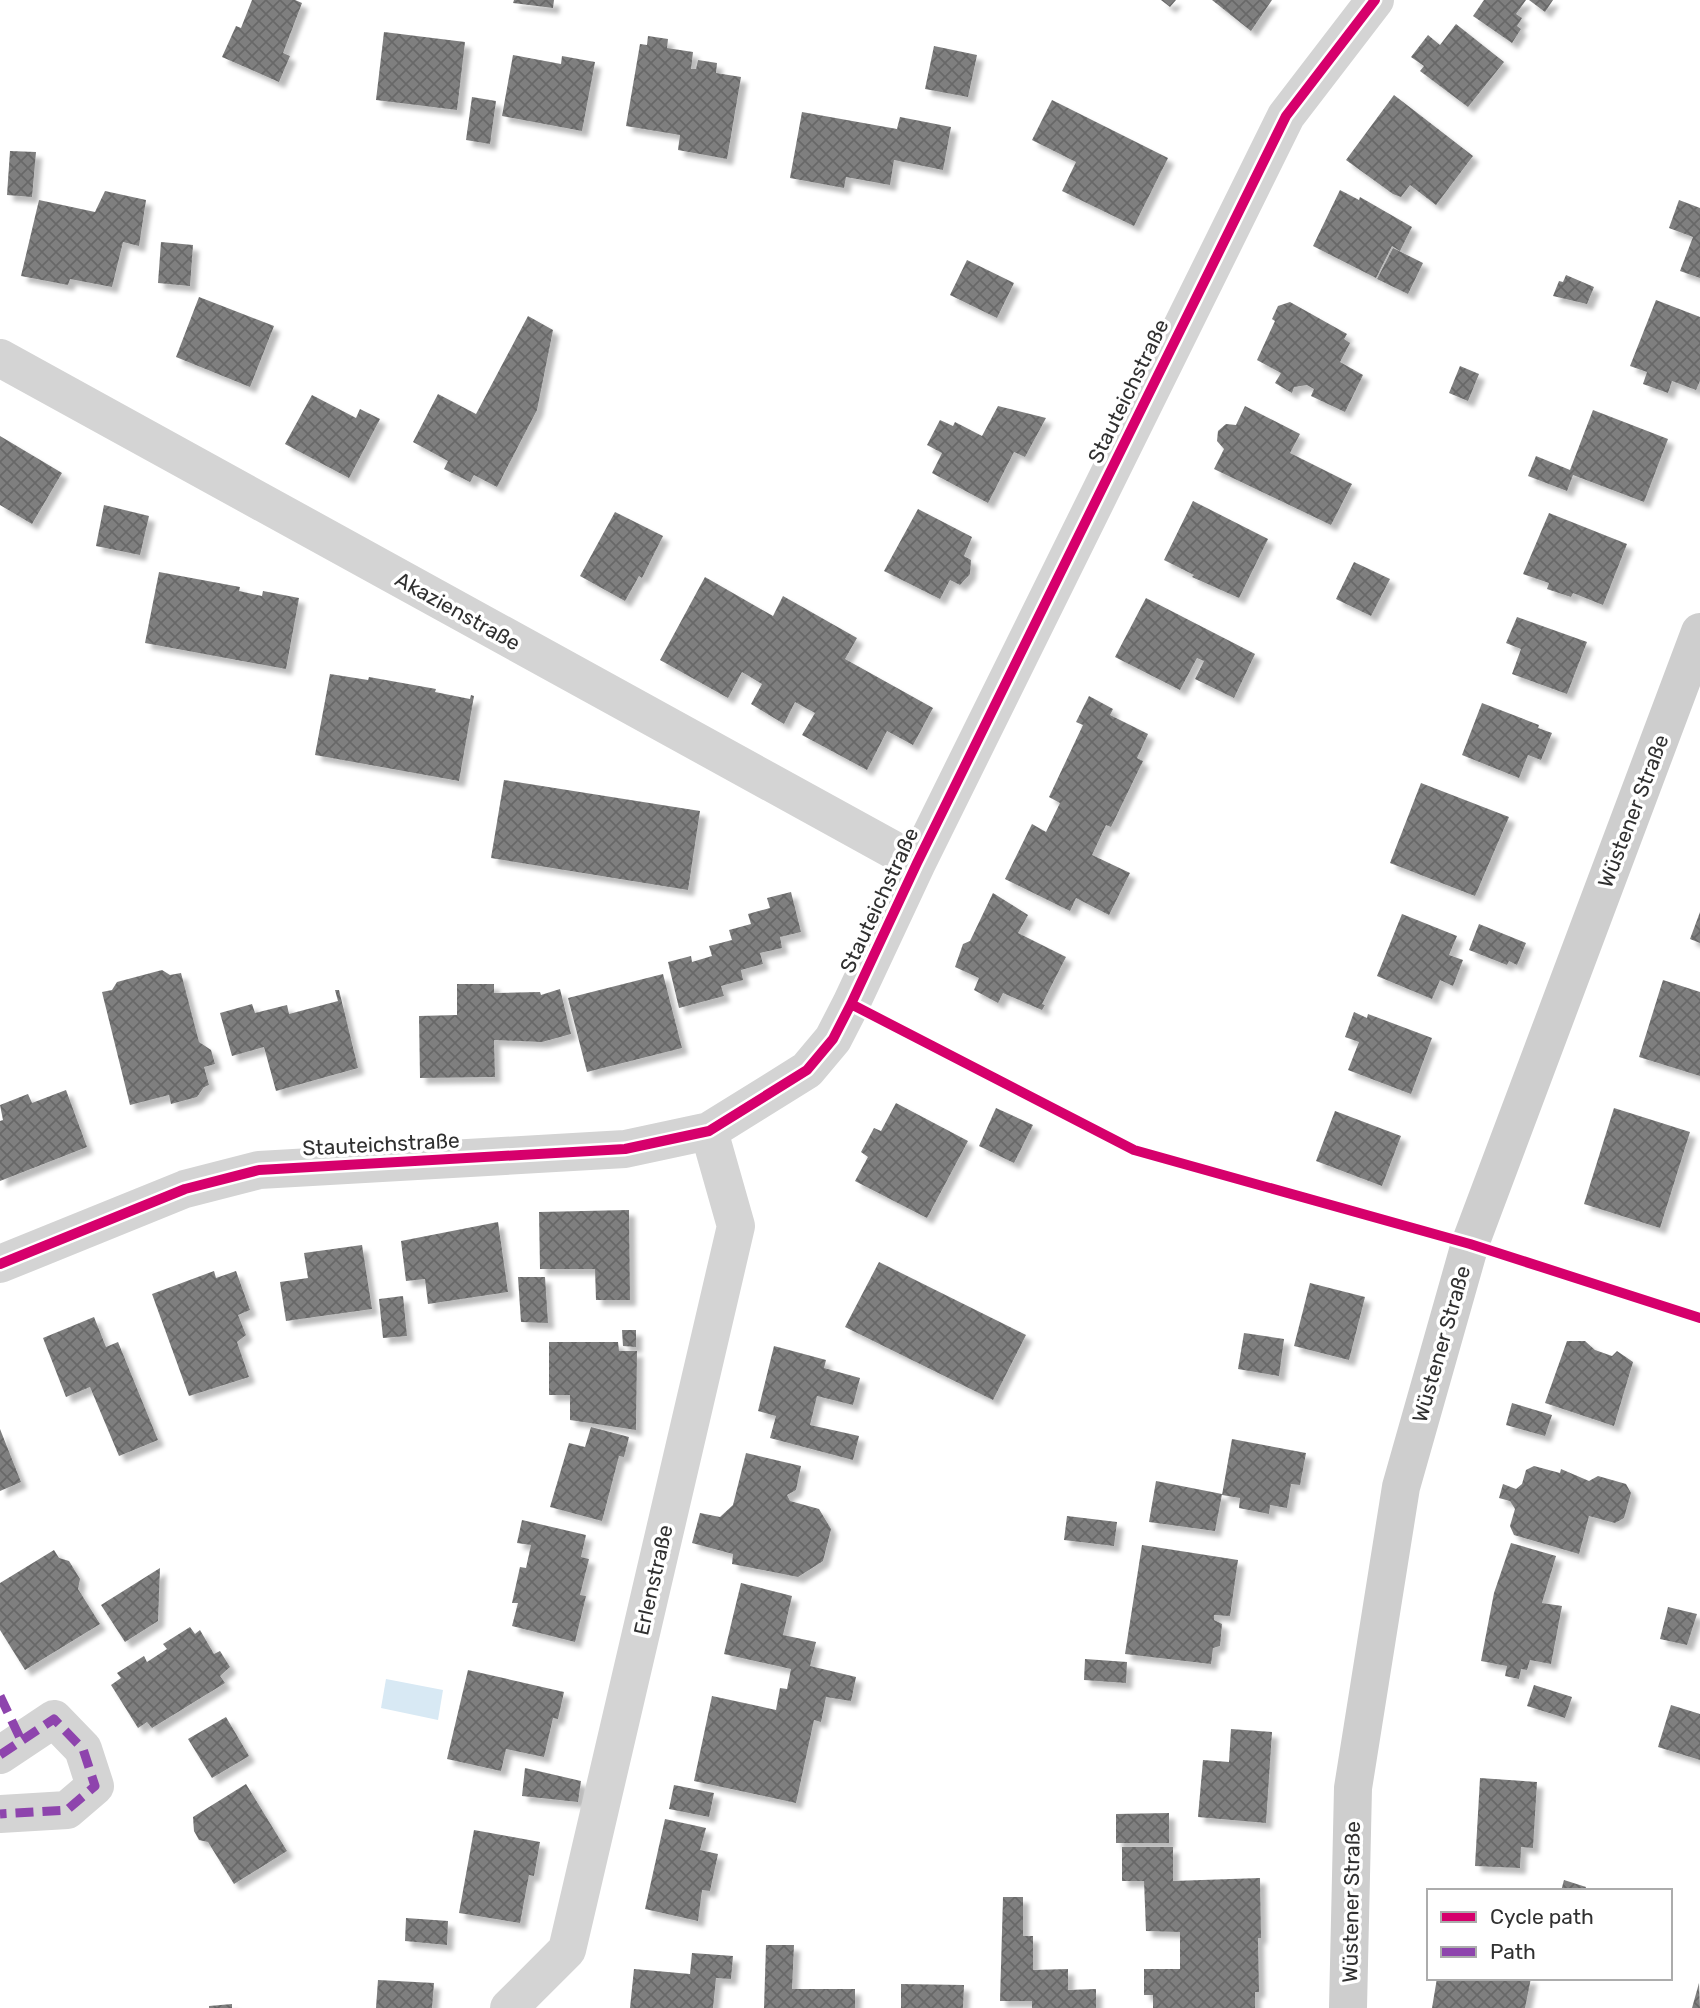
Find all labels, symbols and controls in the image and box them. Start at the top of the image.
street label: Stauteichstraße [1082,315,1174,467]
street label: Akazienstraße [391,566,525,656]
street label: Wüstener Straße [1592,731,1674,891]
street label: Stauteichstraße [834,823,924,977]
street label: Stauteichstraße [302,1127,460,1161]
street label: Wüstener Straße [1407,1263,1475,1425]
street label: Erlenstraße [628,1522,678,1638]
street label: Wüstener Straße [1337,1821,1365,1983]
legend [1427,1889,1672,1980]
text: Cycle path [1490,1904,1594,1929]
text: Path [1490,1939,1536,1964]

